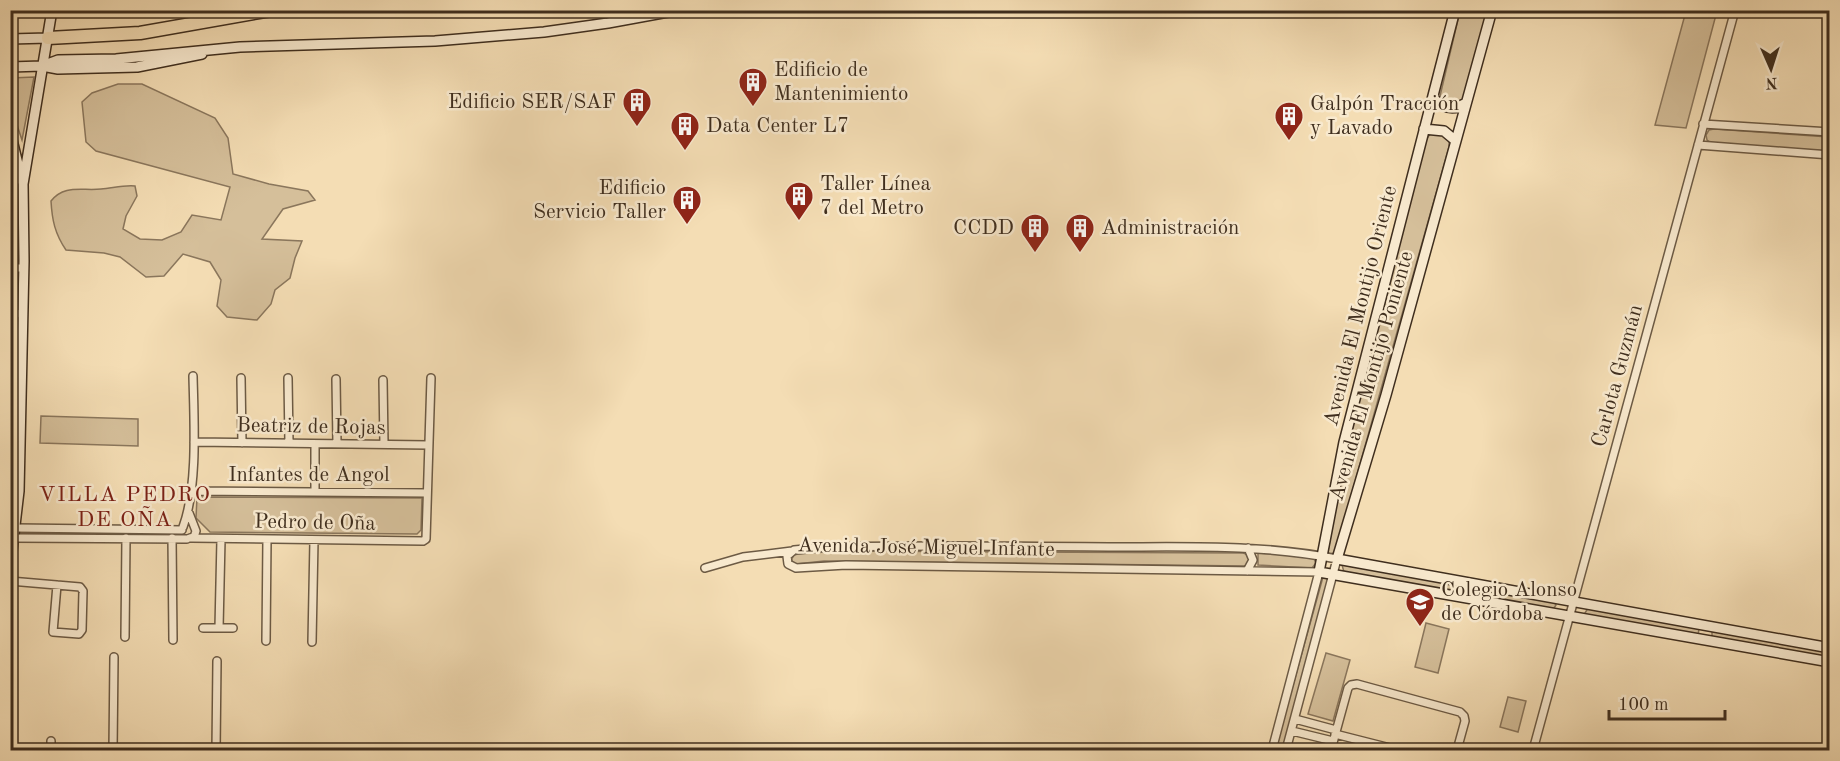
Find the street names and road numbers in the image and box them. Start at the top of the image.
street label: Avenida El Montijo Oriente [1321,184,1401,428]
street label: Avenida El Montijo Poniente [1326,249,1418,503]
street label: Carlota Guzmán [1589,302,1647,450]
street label: Beatriz de Rojas [236,415,386,439]
street label: Infantes de Angol [228,465,390,486]
street label: Pedro de Oña [254,511,376,535]
street label: Avenida José Miguel Infante [797,535,1055,561]

